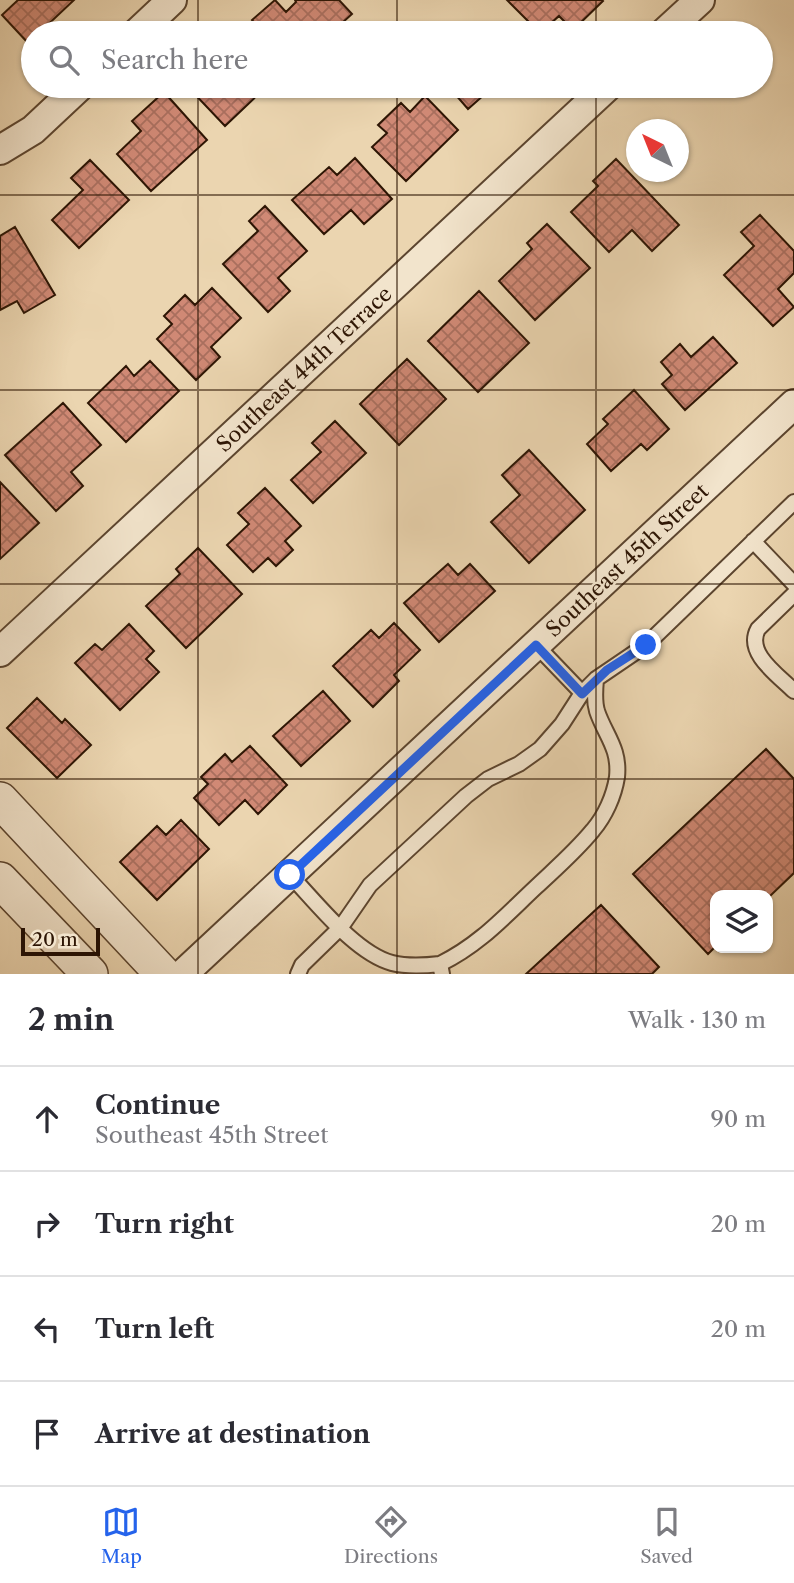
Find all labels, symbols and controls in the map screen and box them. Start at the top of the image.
search box [21,21,773,98]
icon: search [45,41,83,79]
text: Search here [101,44,248,76]
north arrow [626,119,689,182]
street label: Southeast 44th Terrace [211,281,397,457]
street label: Southeast 45th Street [541,478,714,642]
route end [630,629,661,660]
route start [274,859,305,890]
map controls [710,890,773,953]
button: layers [710,890,773,953]
scale bar [21,925,100,957]
text: 20 m [32,928,78,951]
text: 2 min [28,1001,114,1038]
text: Walk · 130 m [628,1006,766,1034]
text: Continue [95,1089,220,1121]
icon: ahead [28,1100,66,1138]
text: 90 m [710,1105,766,1133]
text: Southeast 45th Street [95,1121,328,1149]
icon: right [28,1205,66,1243]
text: Turn right [95,1208,234,1240]
text: 20 m [711,1210,766,1238]
icon: left [28,1310,66,1348]
text: Turn left [95,1313,214,1345]
text: 20 m [711,1315,766,1343]
icon: arrive [28,1415,66,1453]
text: Arrive at destination [95,1418,370,1450]
tab: Map [101,1503,142,1568]
tab: Directions [344,1503,438,1568]
tab: Saved [640,1503,693,1568]

